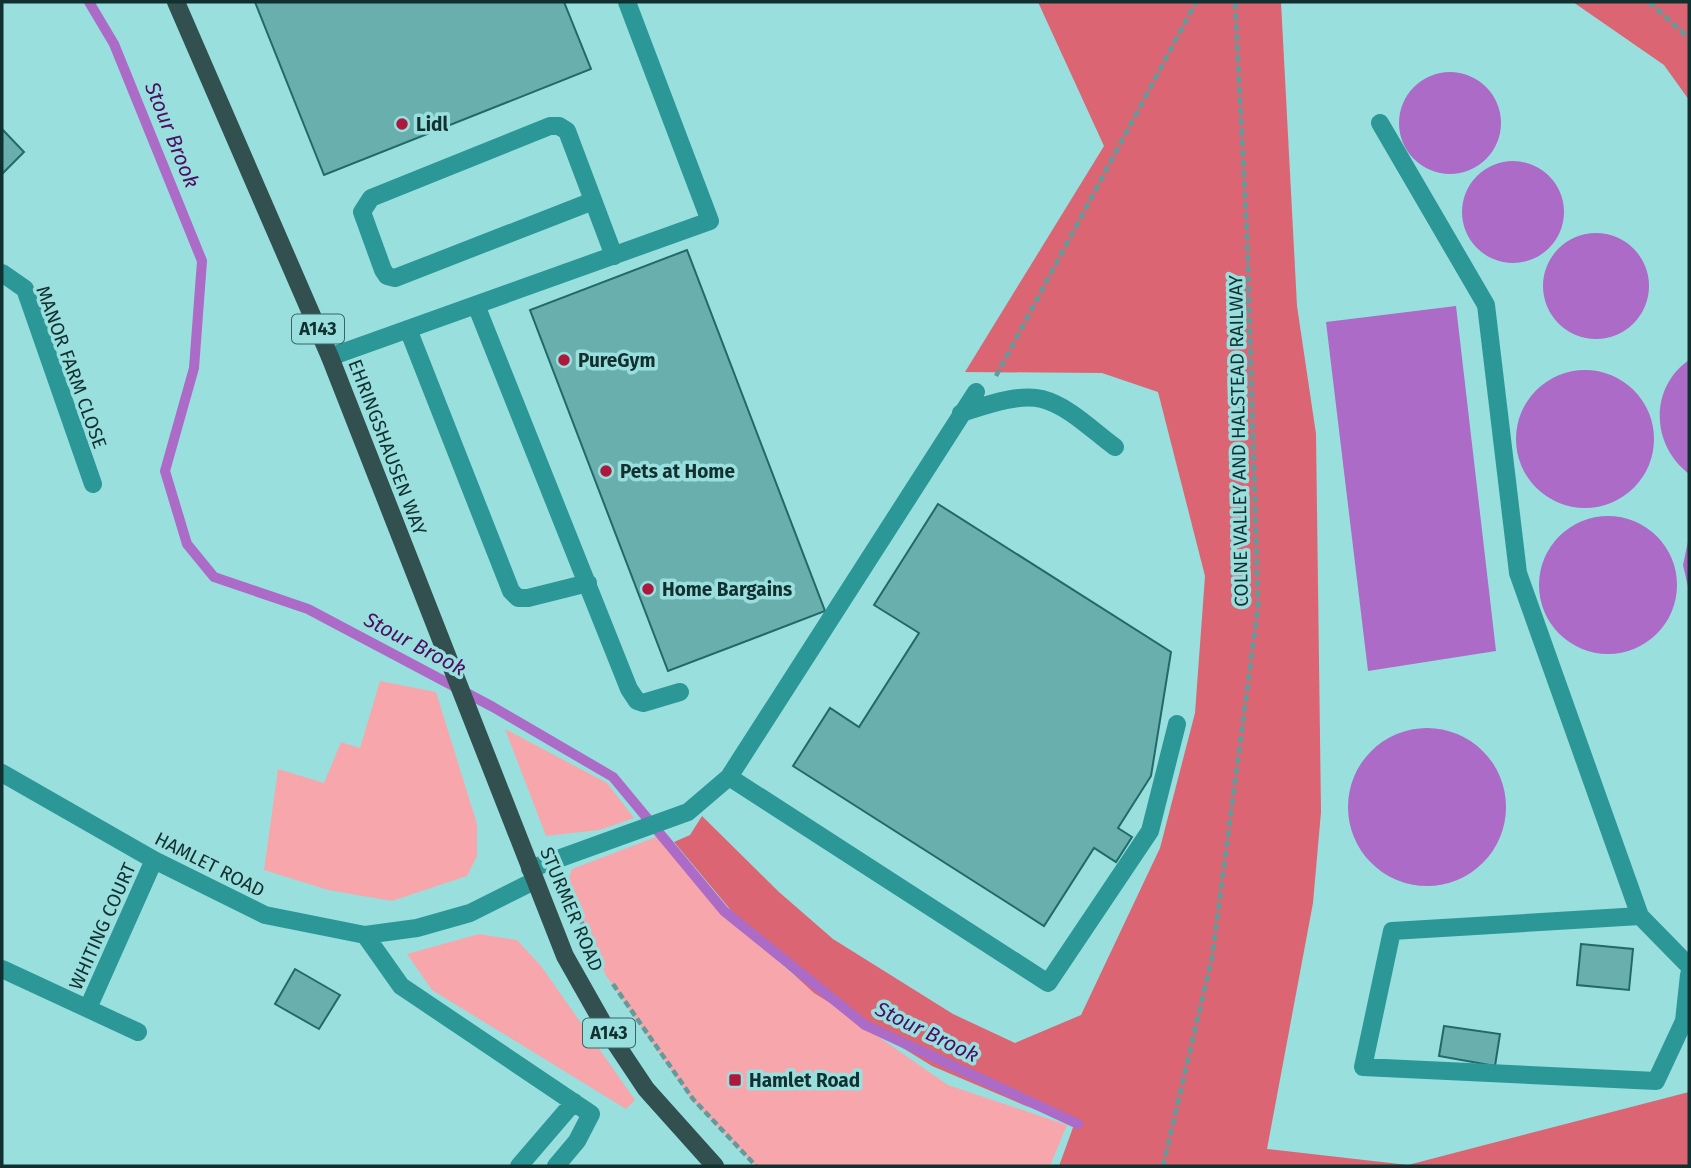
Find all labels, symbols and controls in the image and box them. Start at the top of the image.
water label: Stour Brook [139,77,205,192]
place label: Lidl [416,113,449,136]
marker: Lidl [394,116,410,132]
street label: COLNE VALLEY AND HALSTEAD RAILWAY [1224,274,1253,607]
street label: MANOR FARM CLOSE [31,283,112,452]
road number: A143 [292,314,344,344]
place label: PureGym [578,349,655,372]
marker: PureGym [556,352,572,368]
street label: EHRINGSHAUSEN WAY [343,356,432,539]
place label: Pets at Home [620,460,735,483]
marker: Pets at Home [598,463,614,479]
place label: Home Bargains [662,578,792,601]
marker: Home Bargains [640,581,656,597]
water label: Stour Brook [359,606,470,682]
street label: HAMLET ROAD [151,827,269,902]
street label: STURMER ROAD [535,844,608,975]
street label: WHITING COURT [64,859,141,993]
water label: Stour Brook [870,995,983,1068]
road number: A143 [583,1018,635,1048]
place label: Hamlet Road [749,1069,860,1092]
marker: Hamlet Road [727,1072,743,1088]

